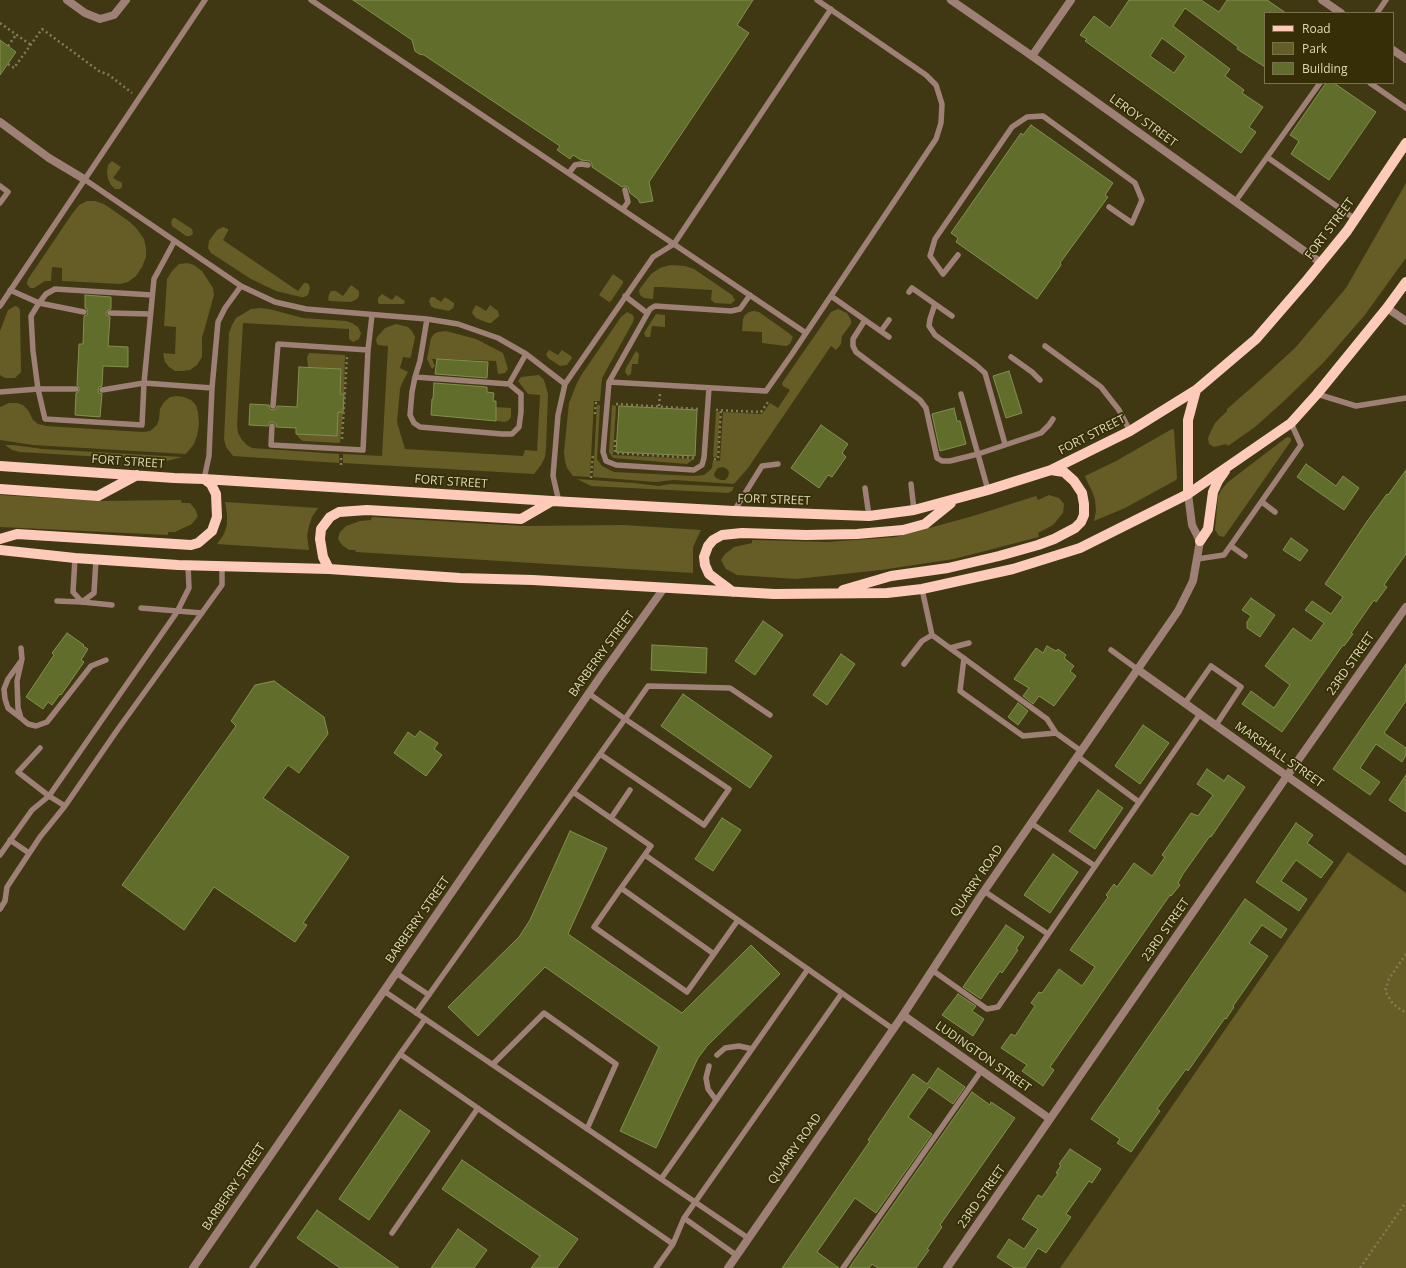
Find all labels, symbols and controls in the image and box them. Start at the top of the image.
legend [1264,12,1394,84]
text: Road [1302,20,1331,37]
text: Park [1302,40,1327,57]
text: Building [1302,60,1347,77]
street label: LEROY STREET [1106,92,1180,150]
street label: FORT STREET [1302,195,1358,263]
street label: FORT STREET [1056,412,1128,458]
street label: FORT STREET [91,452,165,472]
street label: FORT STREET [414,472,488,492]
street label: FORT STREET [737,492,811,508]
street label: BARBERRY STREET [566,608,638,700]
street label: 23RD STREET [1324,630,1378,698]
street label: MARSHALL STREET [1232,719,1326,791]
street label: QUARRY ROAD [948,842,1006,920]
street label: BARBERRY STREET [383,874,453,966]
street label: 23RD STREET [1139,896,1193,964]
street label: LUDINGTON STREET [932,1019,1034,1095]
street label: QUARRY ROAD [765,1111,825,1187]
street label: BARBERRY STREET [199,1141,269,1233]
street label: 23RD STREET [955,1163,1009,1231]

